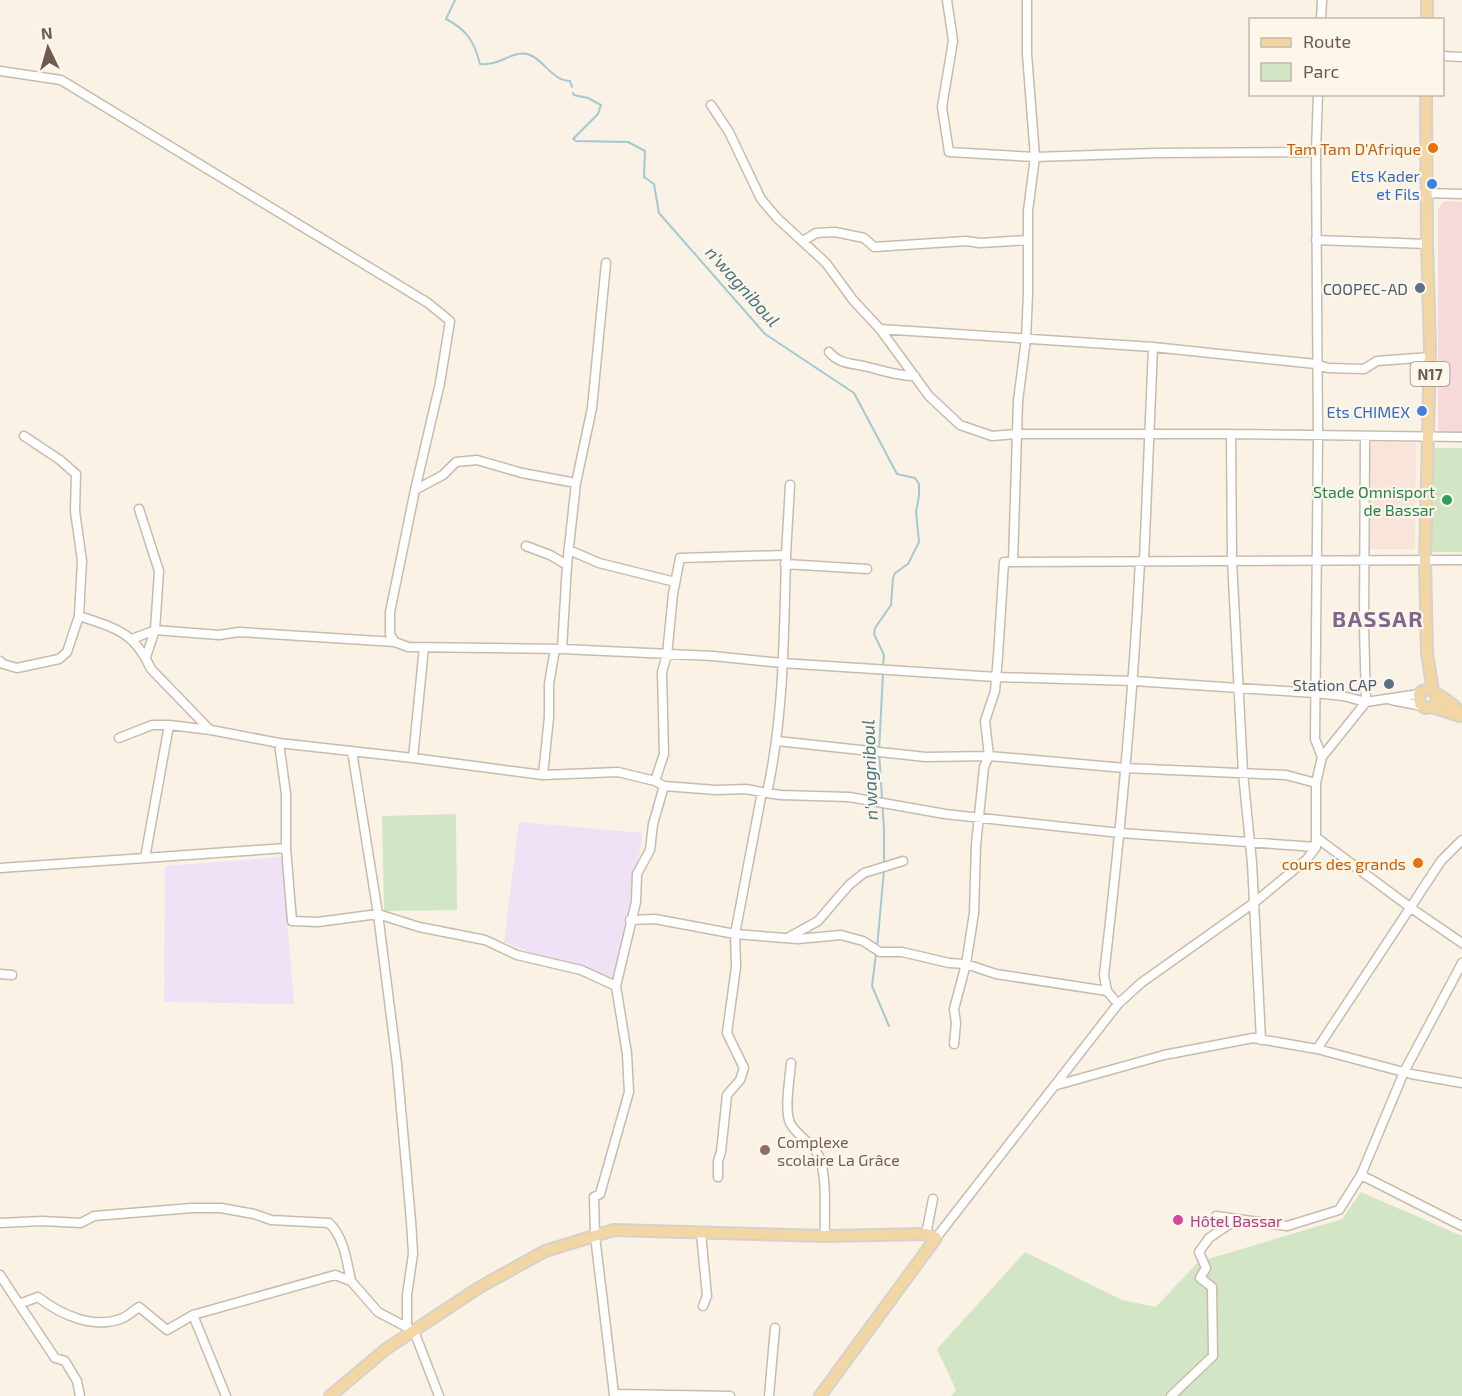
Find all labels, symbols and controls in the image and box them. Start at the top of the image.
north arrow [18,18,78,78]
legend [1249,18,1444,96]
text: N [40,23,53,43]
text: Route [1303,30,1351,52]
text: Parc [1303,60,1339,82]
place label: Tam Tam D'Afrique [1287,139,1421,158]
marker: Tam Tam D'Afrique [1426,141,1440,155]
place label: Ets Kader et Fils [1351,166,1421,203]
marker: Ets Kader et Fils [1425,177,1439,191]
water label: n'wagniboul [701,241,785,331]
place label: COOPEC-AD [1323,279,1408,298]
marker: COOPEC-AD [1413,281,1427,295]
road number: N17 [1410,362,1450,386]
place label: Ets CHIMEX [1326,402,1410,421]
marker: Ets CHIMEX [1415,404,1429,418]
place label: Stade Omnisport de Bassar [1313,482,1436,519]
marker: Stade Omnisport de Bassar [1440,493,1454,507]
district label: BASSAR [1332,605,1424,631]
place label: Station CAP [1293,675,1377,694]
marker: Station CAP [1382,677,1396,691]
water label: n'wagniboul [856,719,882,821]
place label: cours des grands [1282,854,1406,873]
marker: cours des grands [1411,856,1425,870]
place label: Complexe scolaire La Grâce [777,1132,900,1169]
marker: Complexe scolaire La Grâce [758,1143,772,1157]
place label: Hôtel Bassar [1190,1211,1283,1230]
marker: Hôtel Bassar [1171,1213,1185,1227]

